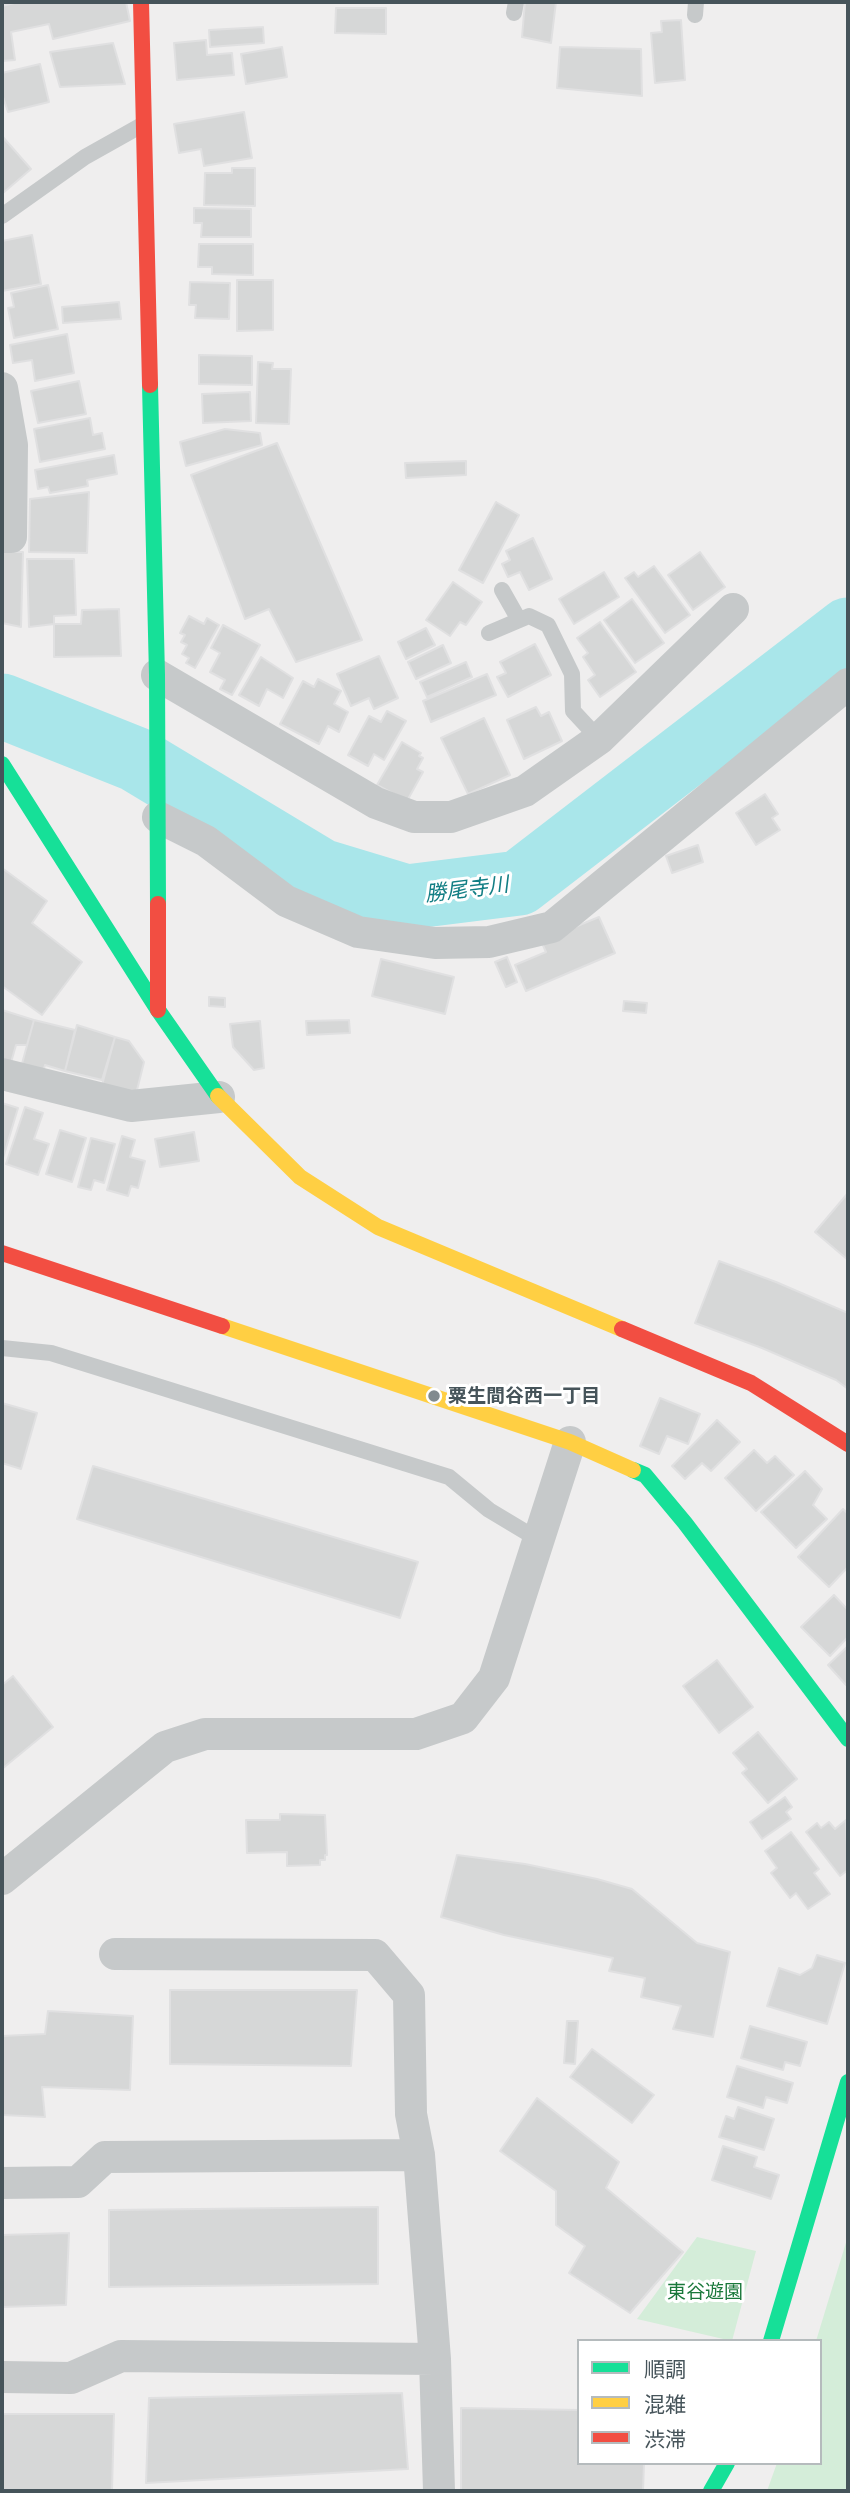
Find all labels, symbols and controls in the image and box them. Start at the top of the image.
water label: 勝尾寺川 [424,872,510,908]
place label: 粟生間谷西一丁目 [448,1385,600,1407]
marker: 粟生間谷西一丁目 [426,1388,442,1404]
park label: 東谷遊園 [667,2281,743,2303]
legend [577,2339,822,2465]
text: 順調 [644,2357,686,2382]
text: 混雑 [644,2392,686,2417]
text: 渋滞 [644,2427,686,2452]

